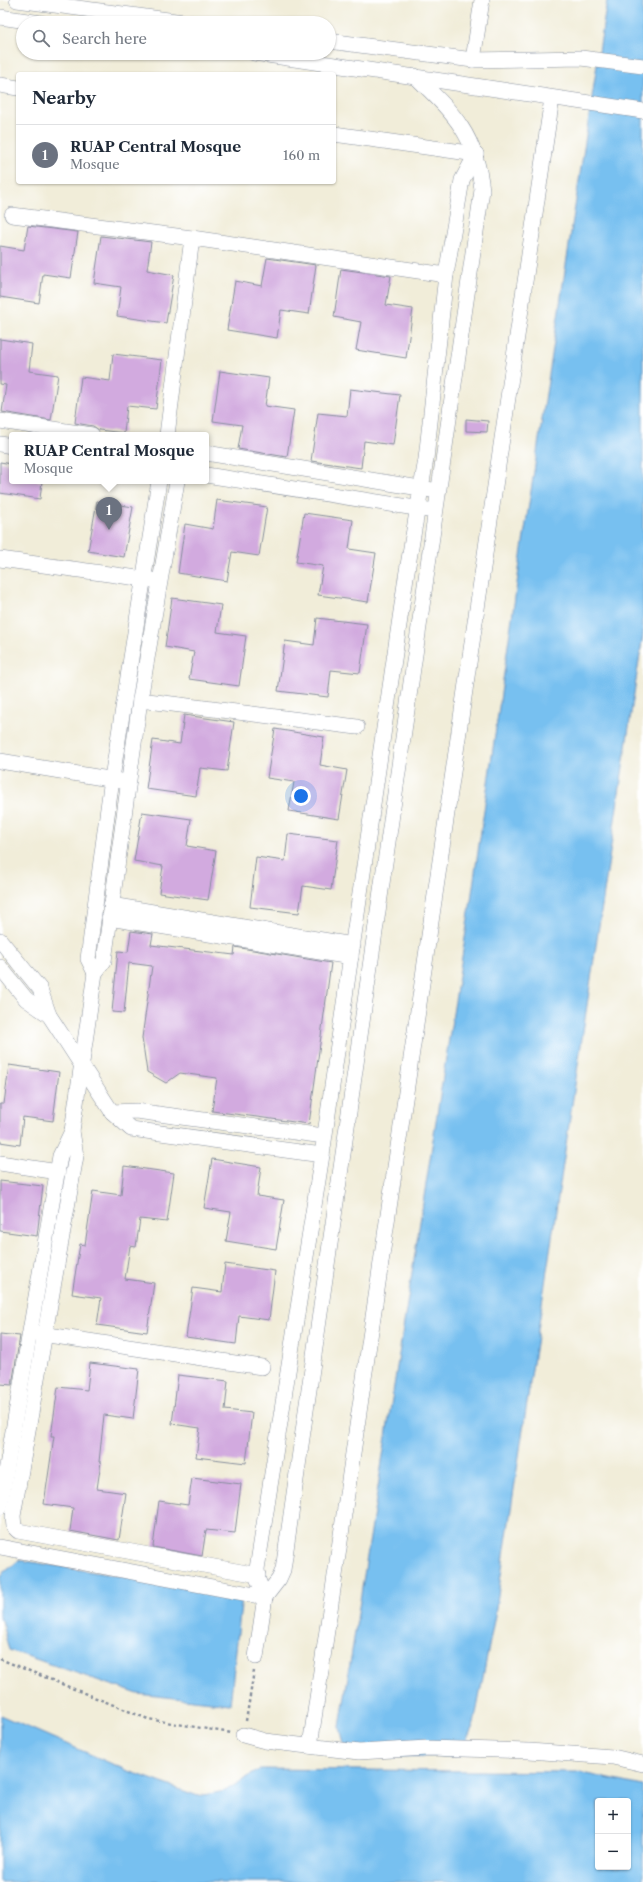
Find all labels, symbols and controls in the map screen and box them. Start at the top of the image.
search box [16,16,336,60]
icon: search [30,27,52,49]
text: Search here [62,29,147,48]
text: Nearby [32,88,96,108]
text: RUAP Central Mosque [70,137,241,156]
text: 1 [42,147,48,163]
text: 160 m [283,147,320,163]
text: Mosque [70,156,120,172]
popup [9,432,209,484]
text: RUAP Central Mosque [23,441,195,460]
text: Mosque [23,460,73,476]
pin: 1 [96,497,122,530]
your location [291,786,311,806]
map controls [595,1798,631,1870]
button: + [595,1798,631,1834]
button: − [595,1834,631,1870]

